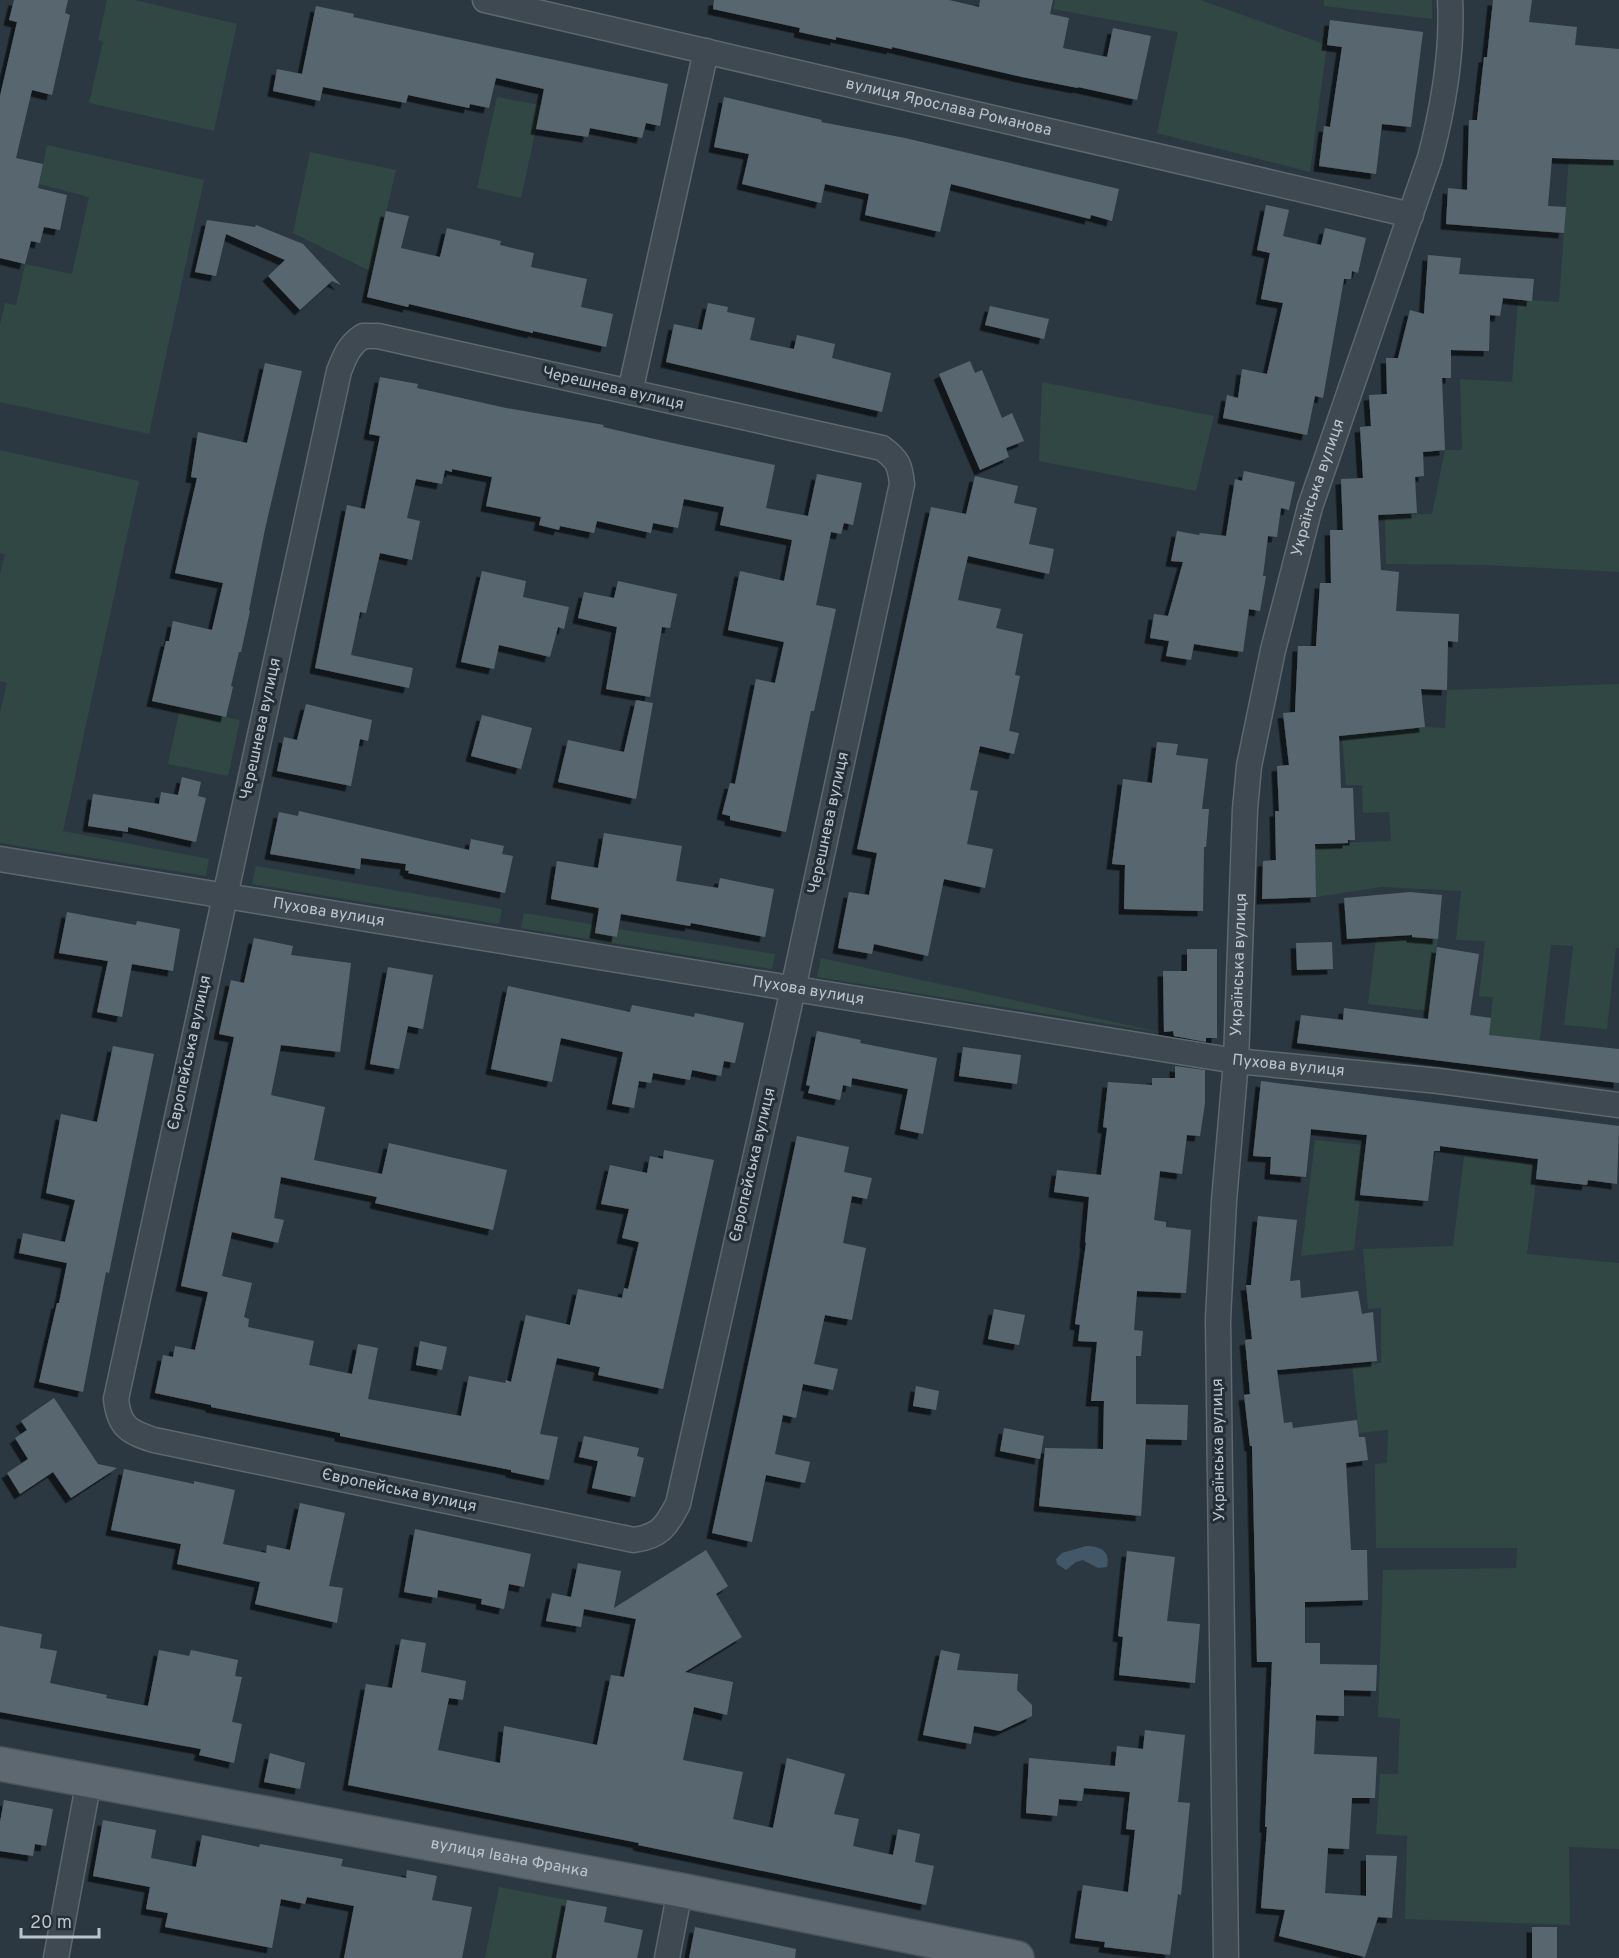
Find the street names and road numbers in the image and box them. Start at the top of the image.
street label: вулиця Ярослава Романова [844,74,1054,141]
street label: Черешнева вулиця [540,363,686,415]
street label: Українська вулиця [1288,416,1350,559]
street label: Черешнева вулиця [236,656,286,802]
street label: Черешнева вулиця [804,750,854,896]
street label: Українська вулиця [1227,893,1252,1037]
street label: Пухова вулиця [271,894,386,932]
street label: Пухова вулиця [751,972,866,1010]
street label: Європейська вулиця [164,974,216,1132]
street label: Пухова вулиця [1231,1051,1346,1082]
street label: Європейська вулиця [725,1086,781,1244]
street label: Українська вулиця [1208,1378,1230,1522]
street label: Європейська вулиця [320,1465,478,1517]
street label: вулиця Івана Франка [429,1834,590,1883]

